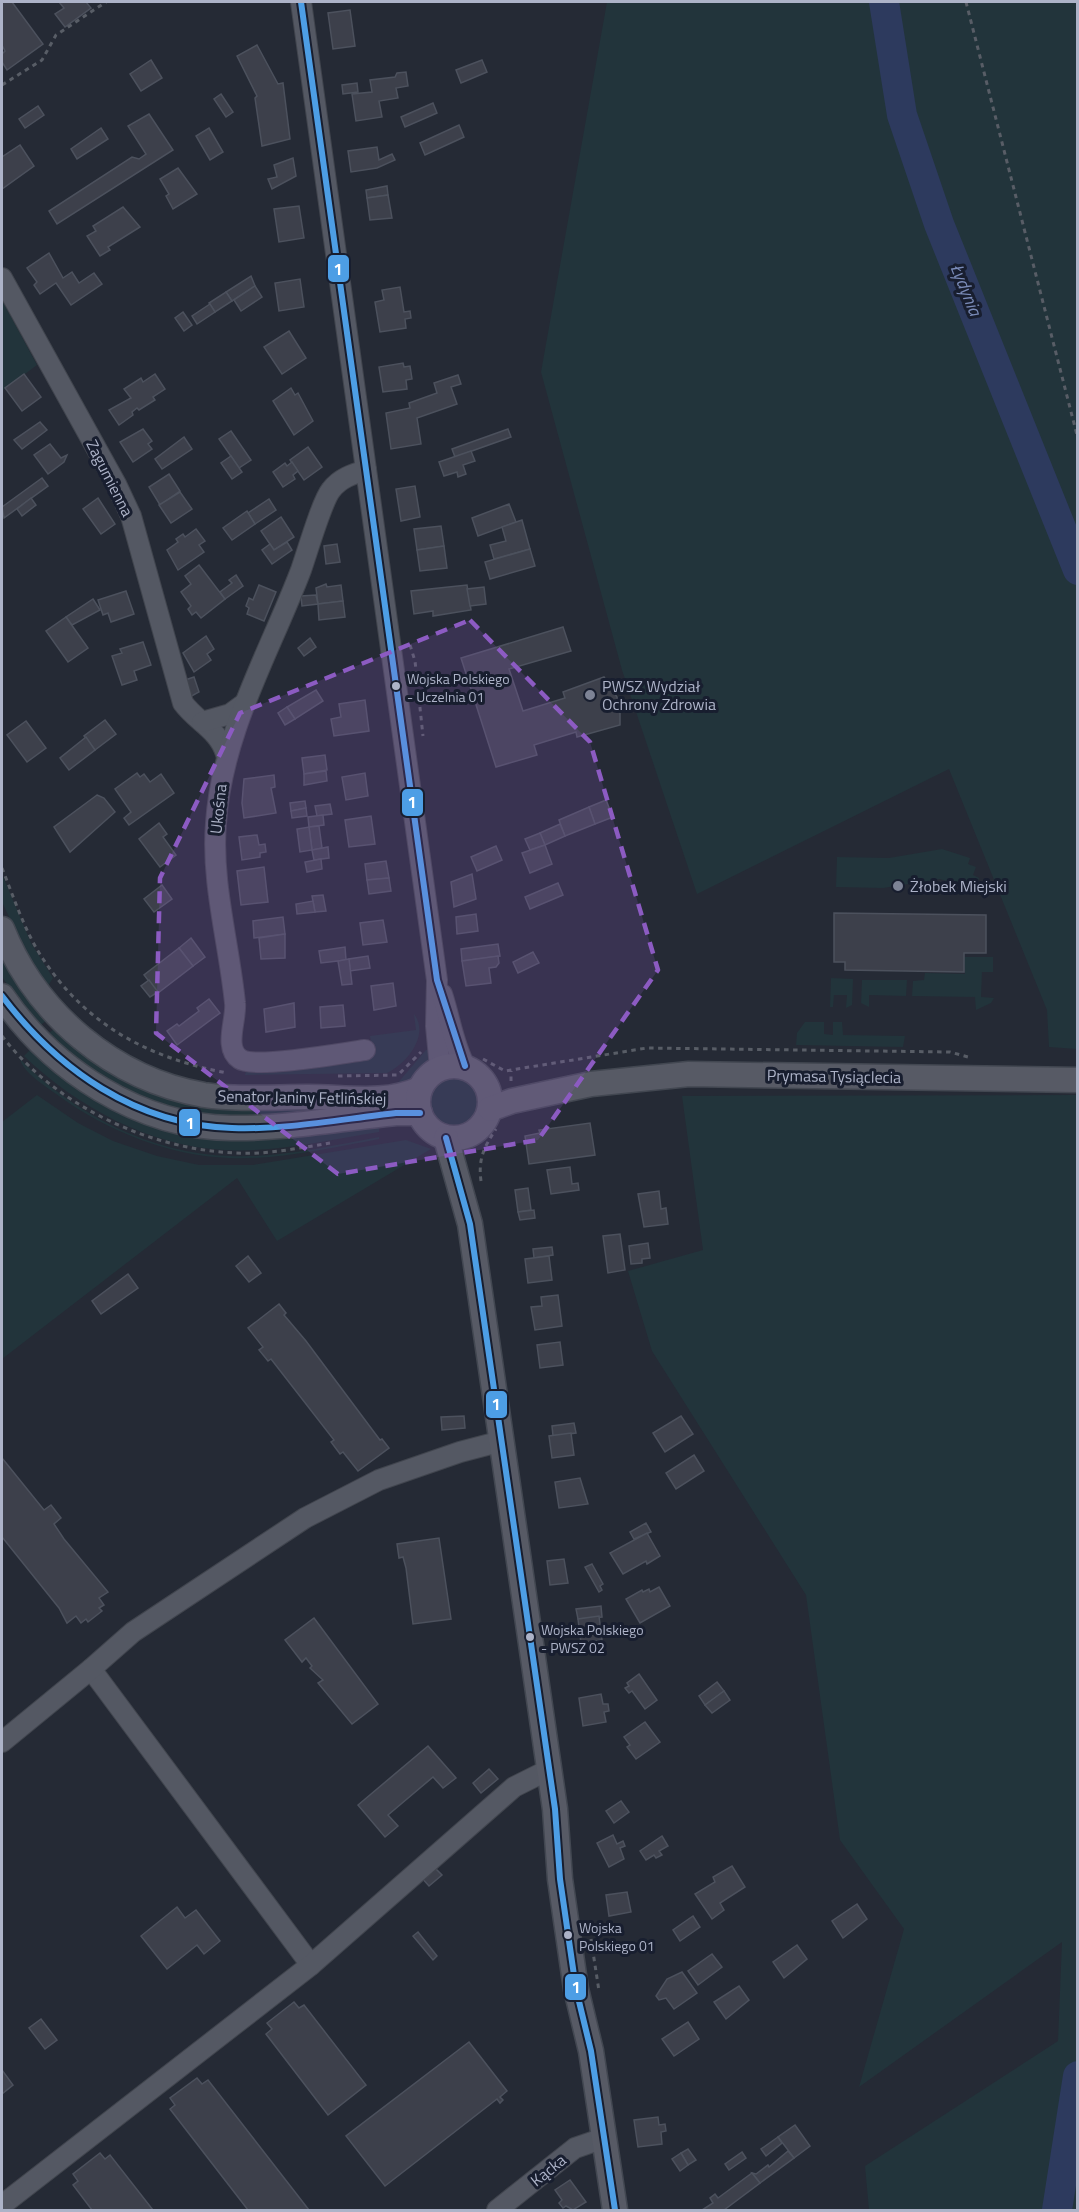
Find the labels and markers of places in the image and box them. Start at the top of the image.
place label: Wojska Polskiego - Uczelnia 01 [407,668,510,707]
place label: PWSZ Wydział Ochrony Zdrowia [602,674,716,716]
marker: Wojska Polskiego - Uczelnia 01 [390,680,402,692]
marker: PWSZ Wydział Ochrony Zdrowia [583,688,597,702]
place label: Żłobek Miejski [910,874,1007,898]
marker: Żłobek Miejski [891,879,905,893]
place label: Wojska Polskiego - PWSZ 02 [541,1619,644,1658]
marker: Wojska Polskiego - PWSZ 02 [524,1631,536,1643]
place label: Wojska Polskiego 01 [579,1917,655,1956]
marker: Wojska Polskiego 01 [562,1929,574,1941]

